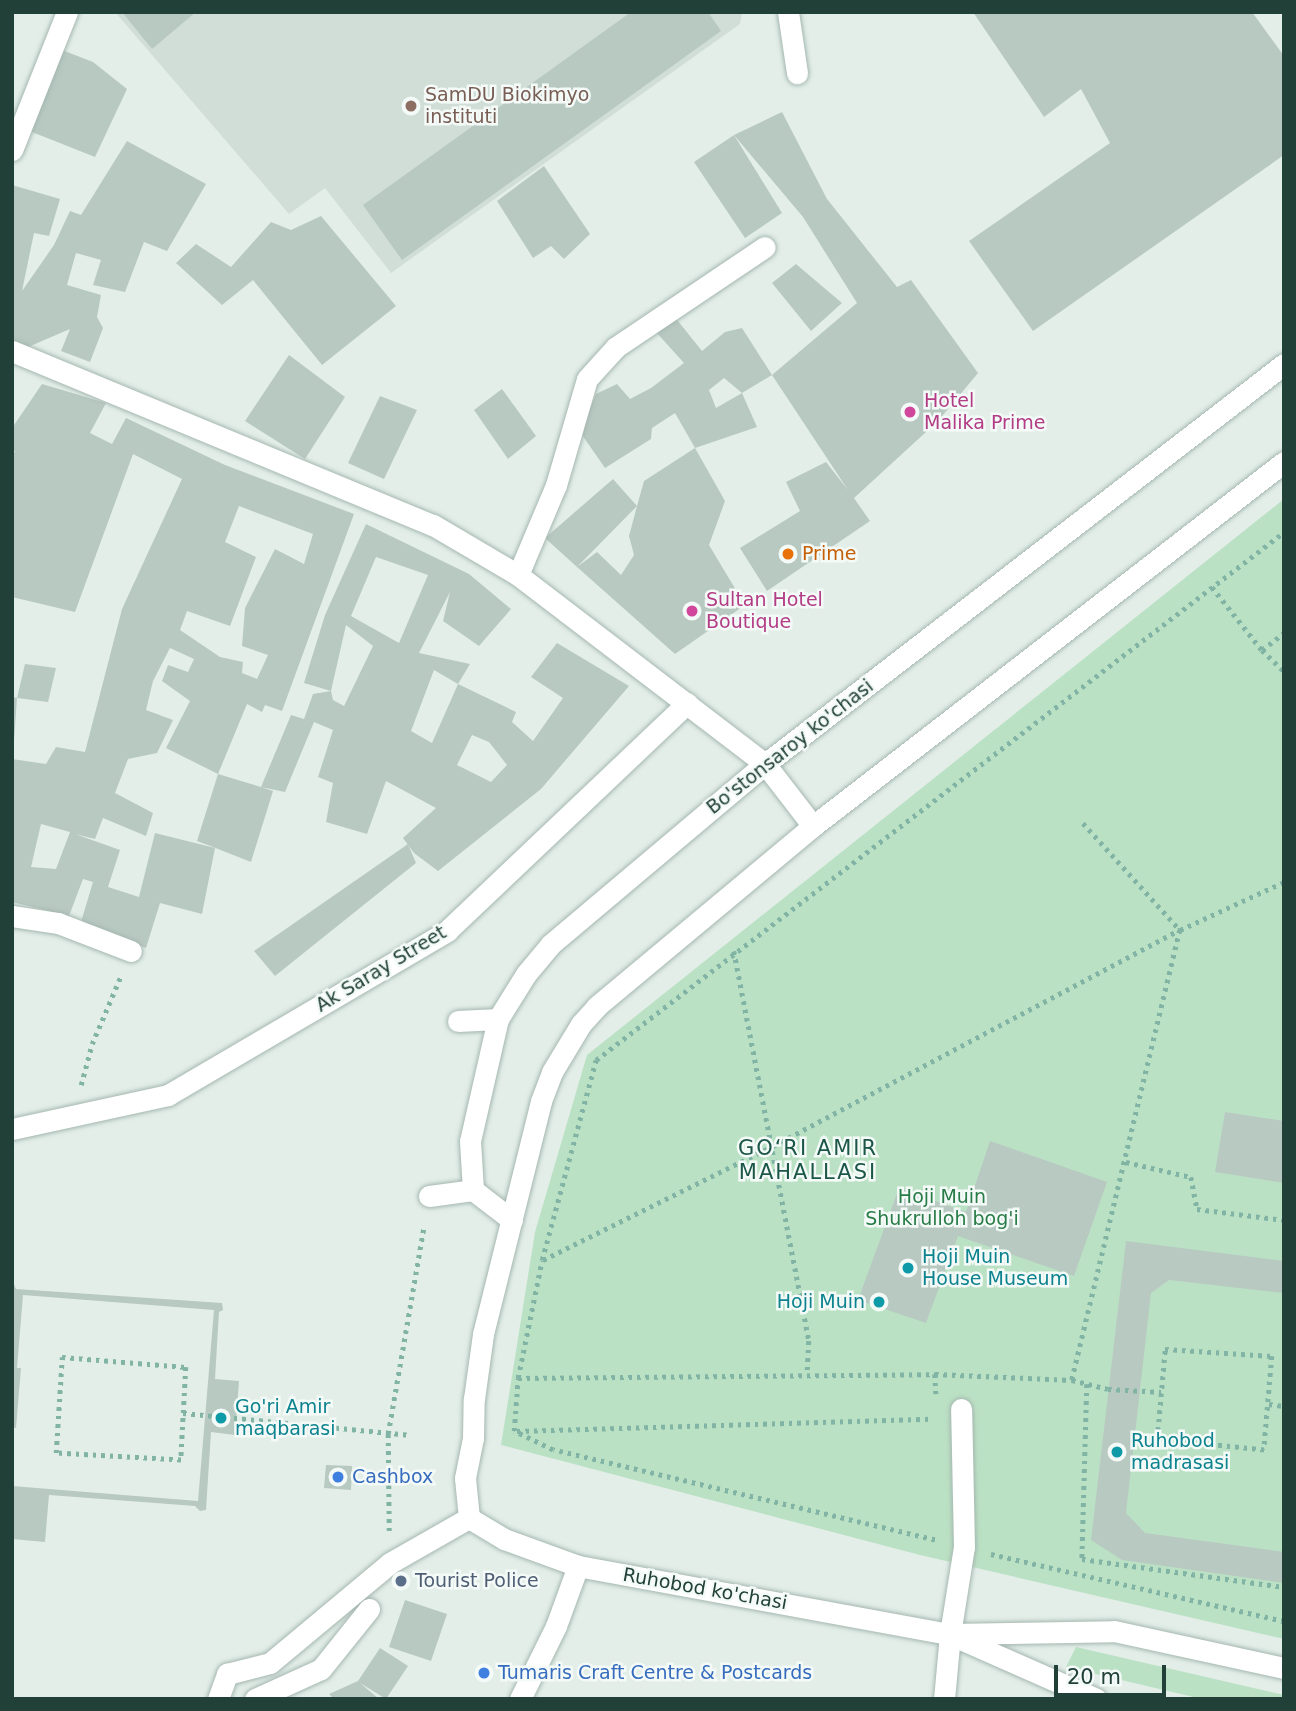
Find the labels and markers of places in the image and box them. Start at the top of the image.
place label: SamDU Biokimyo instituti [425,84,589,128]
marker: SamDU Biokimyo instituti [403,98,419,114]
place label: Hotel Malika Prime [924,390,1045,434]
marker: Hotel Malika Prime [902,404,918,420]
place label: Prime [802,543,856,565]
marker: Prime [780,546,796,562]
place label: Sultan Hotel Boutique [706,589,823,633]
marker: Sultan Hotel Boutique [684,603,700,619]
place label: Hoji Muin House Museum [922,1246,1068,1290]
marker: Hoji Muin House Museum [900,1260,916,1276]
place label: Hoji Muin [777,1291,865,1313]
marker: Hoji Muin [871,1294,887,1310]
place label: Go'ri Amir maqbarasi [235,1396,336,1440]
marker: Go'ri Amir maqbarasi [213,1410,229,1426]
place label: Ruhobod madrasasi [1131,1430,1229,1474]
marker: Ruhobod madrasasi [1109,1444,1125,1460]
place label: Cashbox [352,1466,433,1488]
marker: Cashbox [330,1469,346,1485]
place label: Tourist Police [415,1570,539,1592]
marker: Tourist Police [393,1573,409,1589]
place label: Tumaris Craft Centre & Postcards [498,1662,812,1684]
marker: Tumaris Craft Centre & Postcards [476,1665,492,1681]

